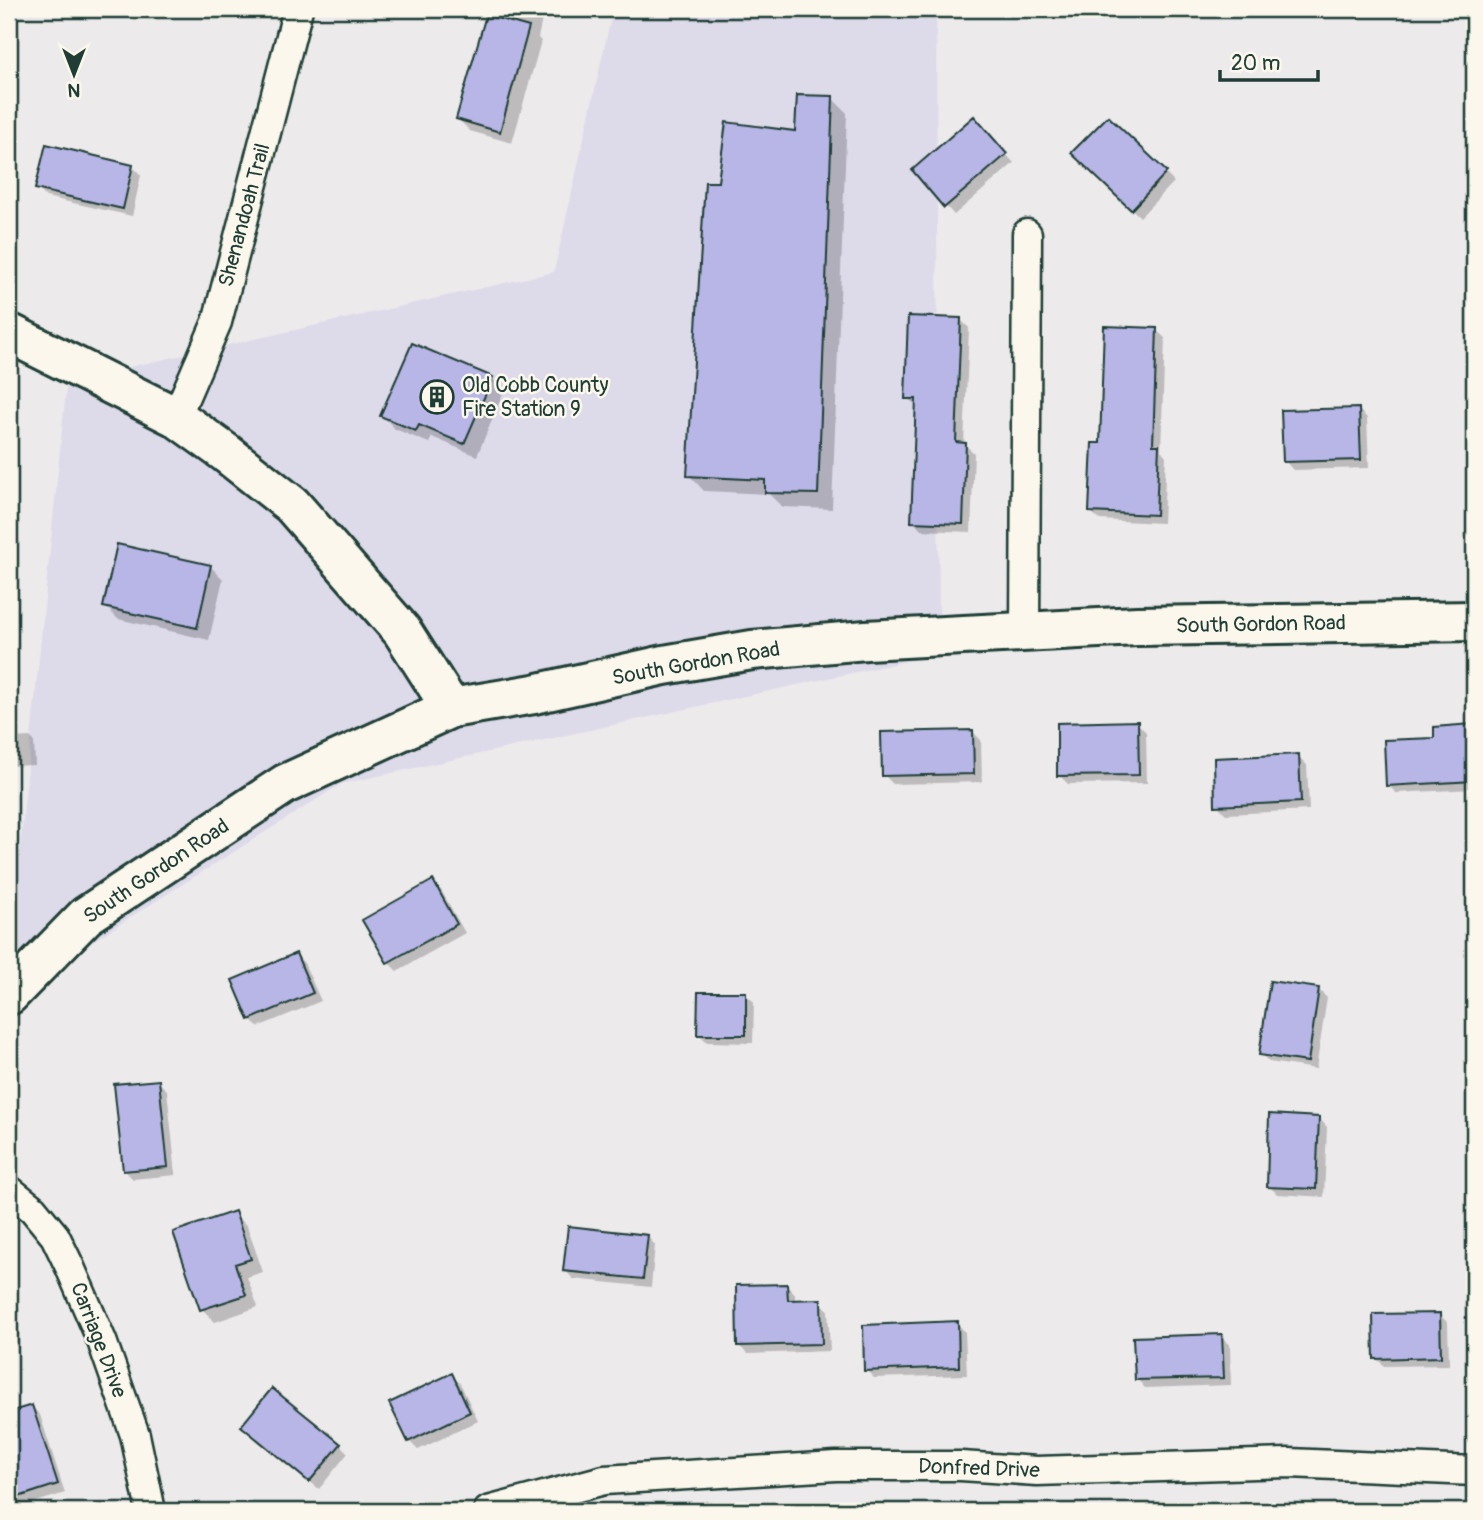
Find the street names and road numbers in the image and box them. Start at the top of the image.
street label: Shenandoah Trail [212,141,277,290]
street label: South Gordon Road [1176,610,1346,639]
street label: South Gordon Road [610,635,782,692]
street label: South Gordon Road [78,813,234,930]
street label: Carriage Drive [64,1279,133,1402]
street label: Donfred Drive [918,1453,1041,1484]

